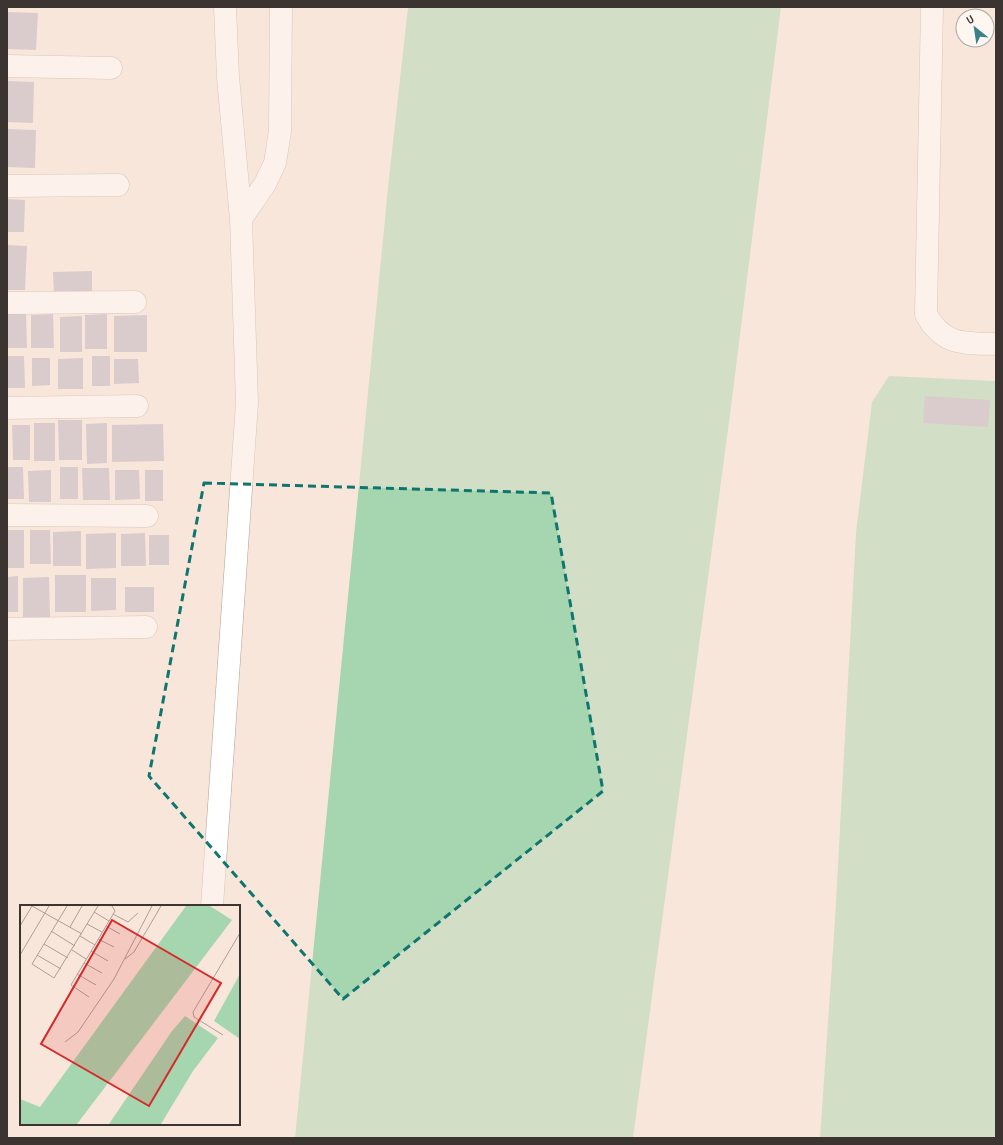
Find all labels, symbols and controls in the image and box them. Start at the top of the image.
north arrow [955,8,995,48]
text: U [964,12,976,27]
inset map [20,905,240,1125]

